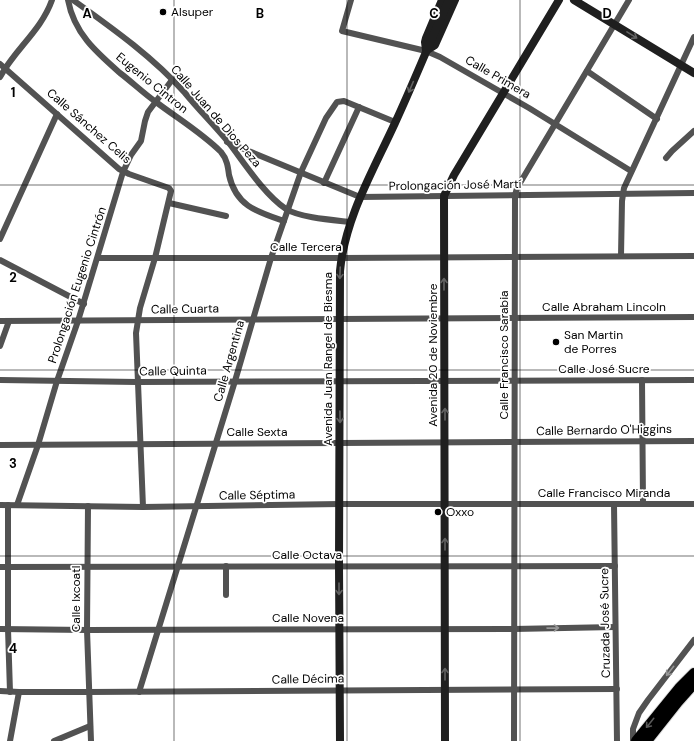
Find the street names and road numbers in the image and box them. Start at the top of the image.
street label: Eugenio Cintron [113,49,191,117]
street label: Calle Primera [462,52,534,102]
street label: Calle Juan de Dios Peza [167,62,265,170]
street label: Calle Sánchez Celis [43,85,135,167]
street label: Prolongación José Martí [389,176,522,194]
street label: Prolongación Eugenio Cintrón [44,205,110,365]
street label: Calle Tercera [270,239,342,255]
street label: Avenida Juan Rangel de Biesma [320,272,336,446]
street label: Avenida 20 de Noviembre [425,283,441,427]
street label: Calle Francisco Sarabia [496,290,512,420]
street label: Calle Abraham Lincoln [542,299,666,315]
street label: Calle Cuarta [151,300,219,318]
street label: Calle Argentina [210,318,248,404]
street label: Calle José Sucre [558,361,650,377]
street label: Calle Quinta [139,362,207,380]
street label: Calle Bernardo O'Higgins [536,421,672,439]
street label: Calle Sexta [226,424,288,440]
street label: Calle Francisco Miranda [538,485,670,501]
street label: Calle Séptima [219,486,295,504]
street label: Calle Octava [272,547,342,563]
street label: Calle Ixcoatl [68,566,84,632]
street label: Cruzada José Sucre [596,568,614,678]
street label: Calle Novena [272,610,344,626]
street label: Calle Décima [272,670,344,688]

